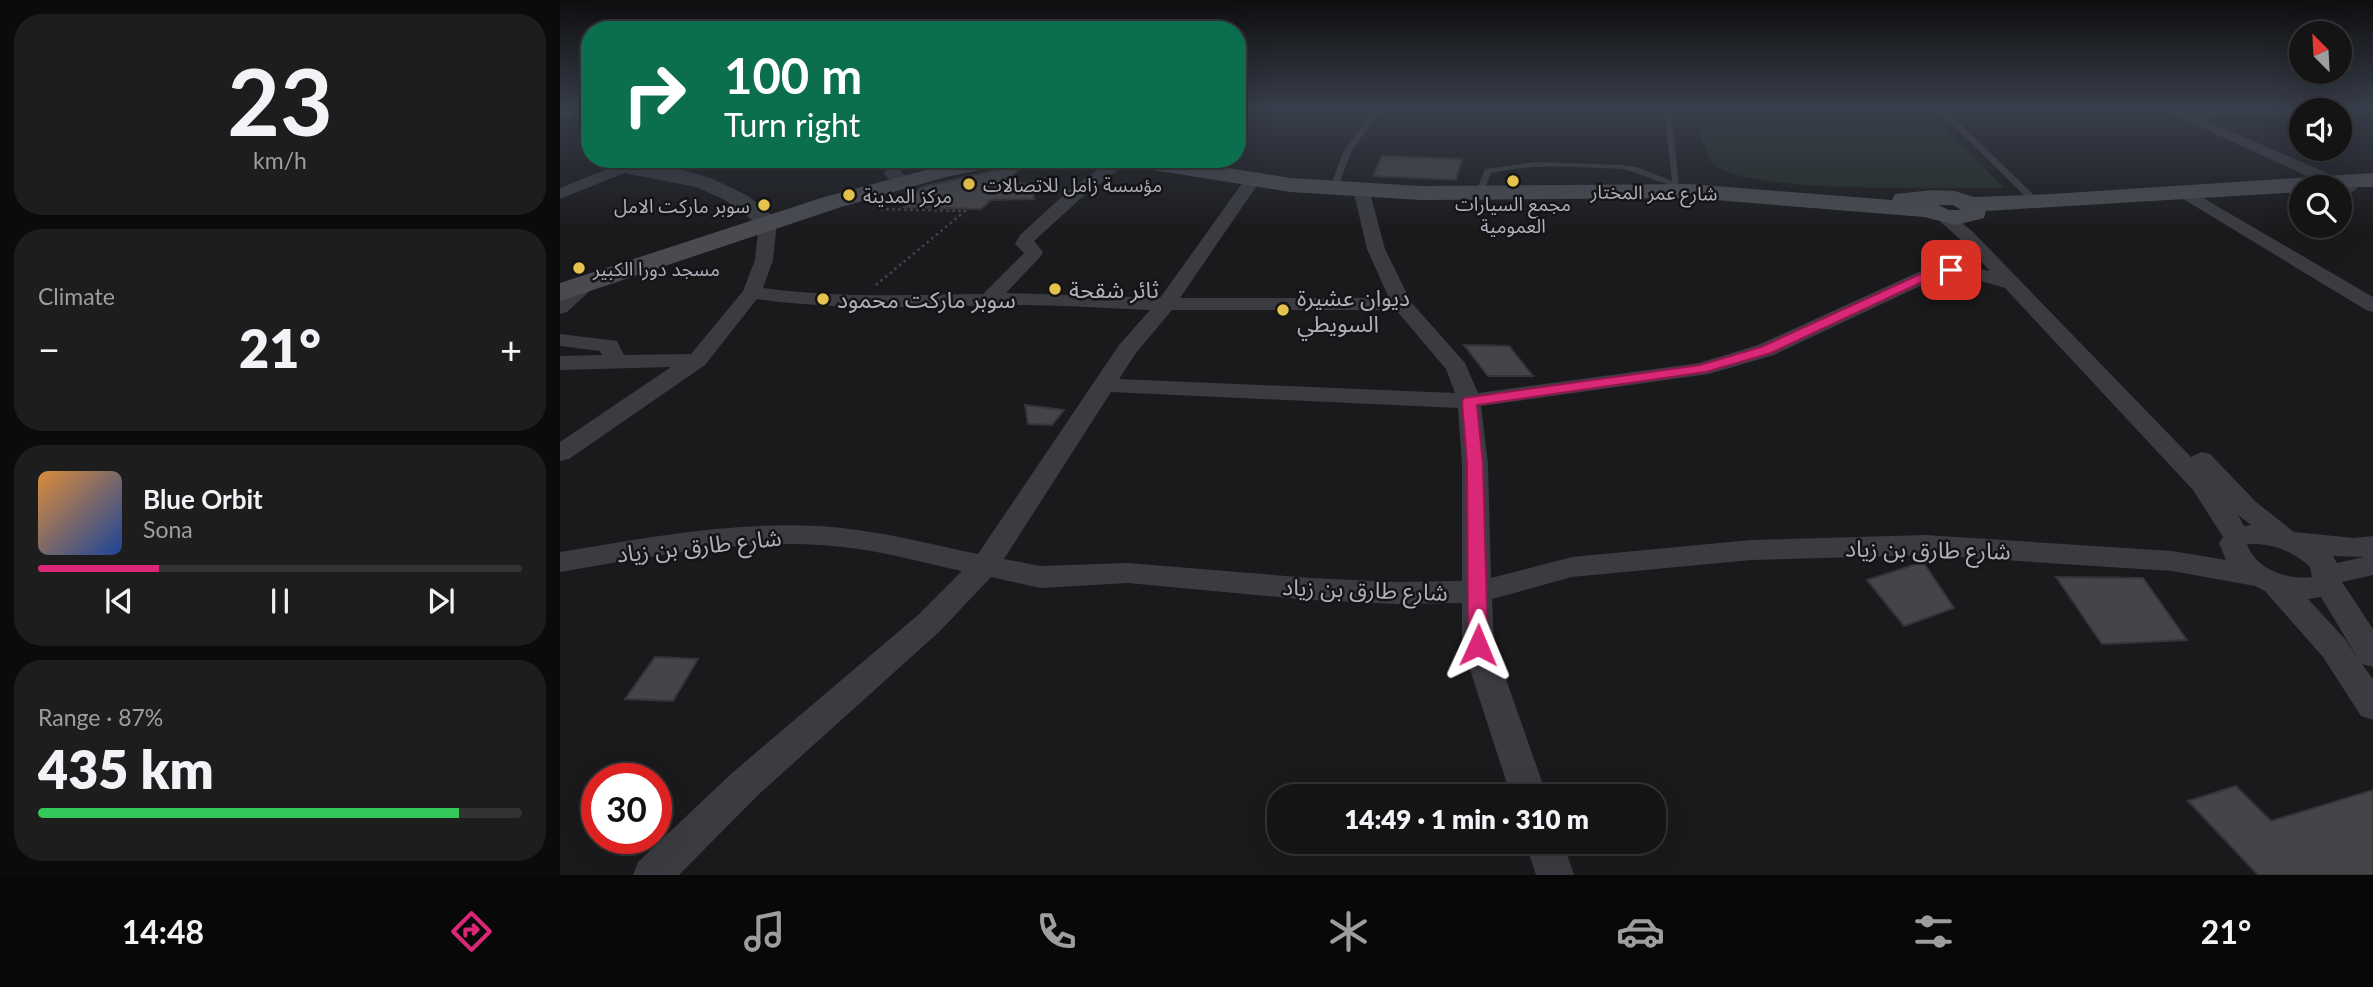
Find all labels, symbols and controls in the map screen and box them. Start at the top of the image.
north arrow [2289,21,2352,84]
map controls [2289,21,2352,238]
text: 23 [227,46,333,155]
text: 100 m [724,46,862,104]
icon: right [609,49,700,140]
button: sound [2289,98,2352,161]
text: Turn right [724,105,860,144]
text: km/h [253,146,307,174]
place label: مؤسسة زامل للاتصالات [983,173,1162,197]
marker: مجمع السيارات العمومية [1505,173,1521,189]
button: search [2289,175,2352,238]
marker: مؤسسة زامل للاتصالات [961,176,977,192]
street label: شارع عمر المختار [1589,179,1718,208]
place label: مركز المدينة [863,184,952,208]
marker: مركز المدينة [841,187,857,203]
place label: مجمع السيارات العمومية [1455,192,1571,238]
place label: سوبر ماركت الامل [614,194,750,218]
marker: سوبر ماركت الامل [756,197,772,213]
pin [1921,240,1981,300]
icon: arrive [1932,251,1970,289]
place label: مسجد دورا الكبير [592,257,720,281]
marker: مسجد دورا الكبير [571,260,587,276]
place label: ثائر شقحة [1069,275,1159,304]
marker: ثائر شقحة [1047,281,1063,297]
text: Climate [38,282,115,310]
place label: ديوان عشيرة السويطي [1297,283,1410,341]
place label: سوبر ماركت محمود [837,285,1016,314]
marker: سوبر ماركت محمود [815,291,831,307]
marker: ديوان عشيرة السويطي [1275,302,1291,318]
text: 21° [239,317,321,379]
text: − [38,326,60,372]
text: + [500,326,522,372]
text: Blue Orbit [143,483,263,515]
text: Sona [143,515,193,543]
street label: شارع طارق بن زياد [615,522,783,572]
street label: شارع طارق بن زياد [1845,534,2011,568]
street label: شارع طارق بن زياد [1282,572,1448,610]
icon: previous [100,582,138,620]
icon: pause [261,582,299,620]
icon: next [422,582,460,620]
position arrow [1441,608,1515,682]
text: Range · 87% [38,703,163,731]
text: 435 km [38,738,214,800]
speed limit sign: 30 [581,763,672,854]
text: 14:49 · 1 min · 310 m [1344,803,1589,835]
icon: directions [447,907,496,956]
icon: music [740,907,789,956]
icon: phone [1032,907,1081,956]
icon: climate [1324,907,1373,956]
icon: car [1616,907,1665,956]
icon: filters [1909,907,1958,956]
text: 14:48 [122,912,204,951]
text: 21° [2201,912,2251,951]

